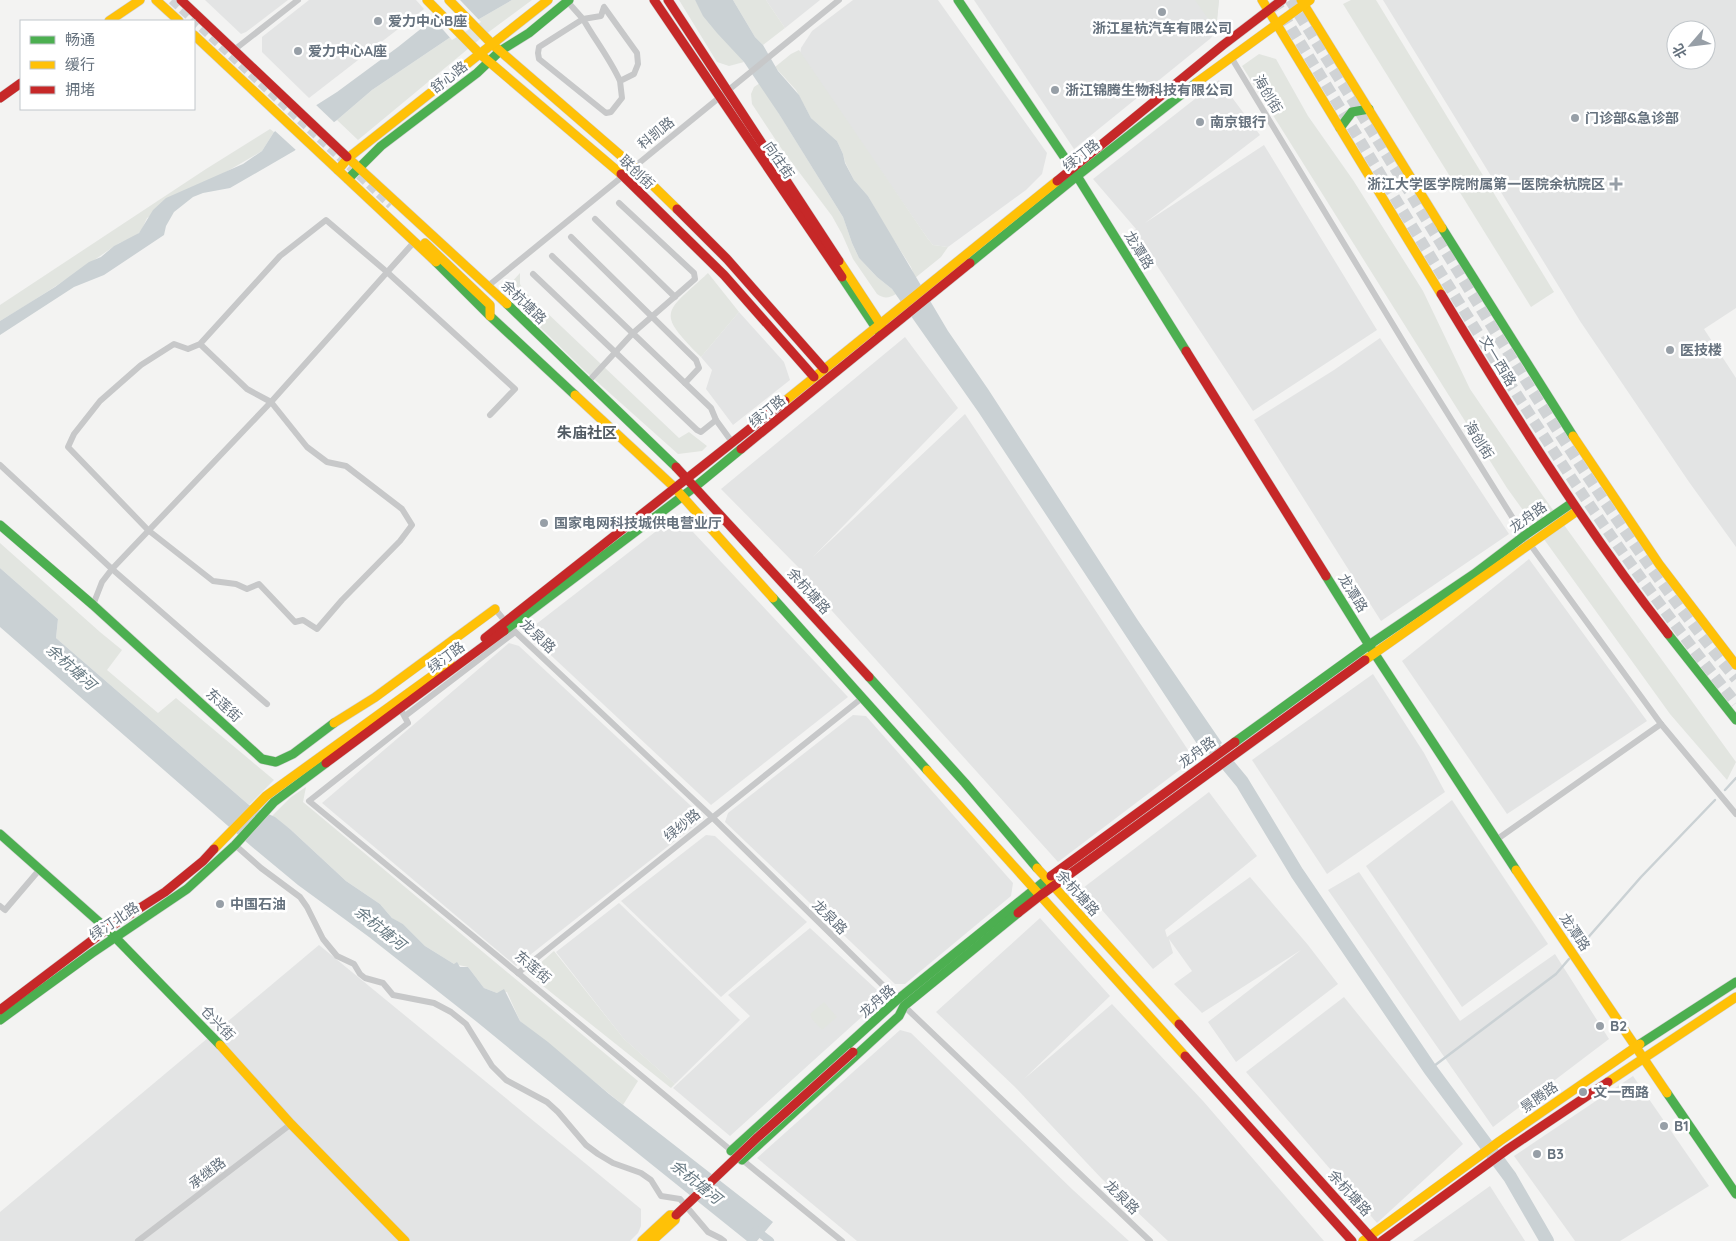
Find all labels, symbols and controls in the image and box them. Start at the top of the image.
marker: 浙江星杭汽车有限公司 [1156,6,1168,18]
place label: 爱力中心B座 [388,12,467,30]
marker: 爱力中心B座 [372,15,384,27]
place label: 浙江星杭汽车有限公司 [1092,19,1232,37]
legend [20,20,195,110]
north arrow [1666,20,1716,70]
text: 畅通 [65,30,95,49]
text: 北 [1668,41,1691,62]
place label: 爱力中心A座 [308,42,387,60]
marker: 爱力中心A座 [292,45,304,57]
text: 缓行 [65,55,95,74]
street label: 舒心路 [427,57,471,97]
street label: 海创街 [1249,71,1287,117]
text: 拥堵 [65,80,95,99]
place label: 浙江锦腾生物科技有限公司 [1065,81,1233,99]
marker: 浙江锦腾生物科技有限公司 [1049,84,1061,96]
place label: 门诊部&急诊部 [1585,109,1679,127]
marker: 门诊部&急诊部 [1569,112,1581,124]
street label: 科凯路 [634,113,678,153]
place label: 南京银行 [1210,113,1266,131]
marker: 南京银行 [1194,116,1206,128]
street label: 绿汀路 [1059,135,1103,175]
street label: 向往街 [760,138,798,182]
street label: 联创街 [616,151,658,193]
place label: 浙江大学医学院附属第一医院余杭院区 [1367,175,1605,193]
marker: 浙江大学医学院附属第一医院余杭院区 [1609,177,1623,191]
street label: 龙潭路 [1120,227,1158,273]
street label: 余杭塘路 [498,276,550,328]
street label: 文一西路 [1476,332,1520,390]
place label: 医技楼 [1680,341,1722,359]
marker: 医技楼 [1664,344,1676,356]
street label: 绿汀路 [745,391,789,431]
street label: 海创街 [1460,417,1498,463]
district label: 朱庙社区 [557,423,617,442]
street label: 龙舟路 [1506,498,1550,536]
place label: 国家电网科技城供电营业厅 [554,514,722,532]
marker: 国家电网科技城供电营业厅 [538,517,550,529]
street label: 余杭塘路 [784,564,834,618]
street label: 龙潭路 [1334,570,1372,616]
street label: 龙泉路 [517,615,559,657]
street label: 绿汀路 [424,637,468,677]
water label: 余杭塘河 [43,639,102,696]
street label: 东莲街 [202,684,246,726]
street label: 龙舟路 [1175,732,1219,772]
street label: 绿纱路 [660,805,704,845]
street label: 余杭塘路 [1053,866,1103,920]
place label: 中国石油 [230,895,286,913]
street label: 龙泉路 [809,896,851,938]
street label: 绿汀北路 [86,898,142,944]
marker: 中国石油 [214,898,226,910]
water label: 余杭塘河 [351,901,412,956]
street label: 龙潭路 [1556,910,1594,954]
street label: 东莲街 [511,947,555,987]
street label: 龙舟路 [855,980,899,1022]
street label: 仓兴街 [197,1002,239,1044]
place label: B2 [1610,1017,1627,1035]
marker: B2 [1594,1020,1606,1032]
street label: 景腾路 [1517,1078,1561,1116]
place label: 文一西路 [1593,1083,1649,1101]
marker: 文一西路 [1577,1086,1589,1098]
place label: B1 [1674,1117,1689,1135]
marker: B1 [1658,1120,1670,1132]
place label: B3 [1547,1145,1564,1163]
marker: B3 [1531,1148,1543,1160]
street label: 承继路 [185,1153,229,1193]
water label: 余杭塘河 [667,1155,728,1210]
street label: 余杭塘路 [1325,1166,1375,1220]
street label: 龙泉路 [1101,1176,1143,1218]

